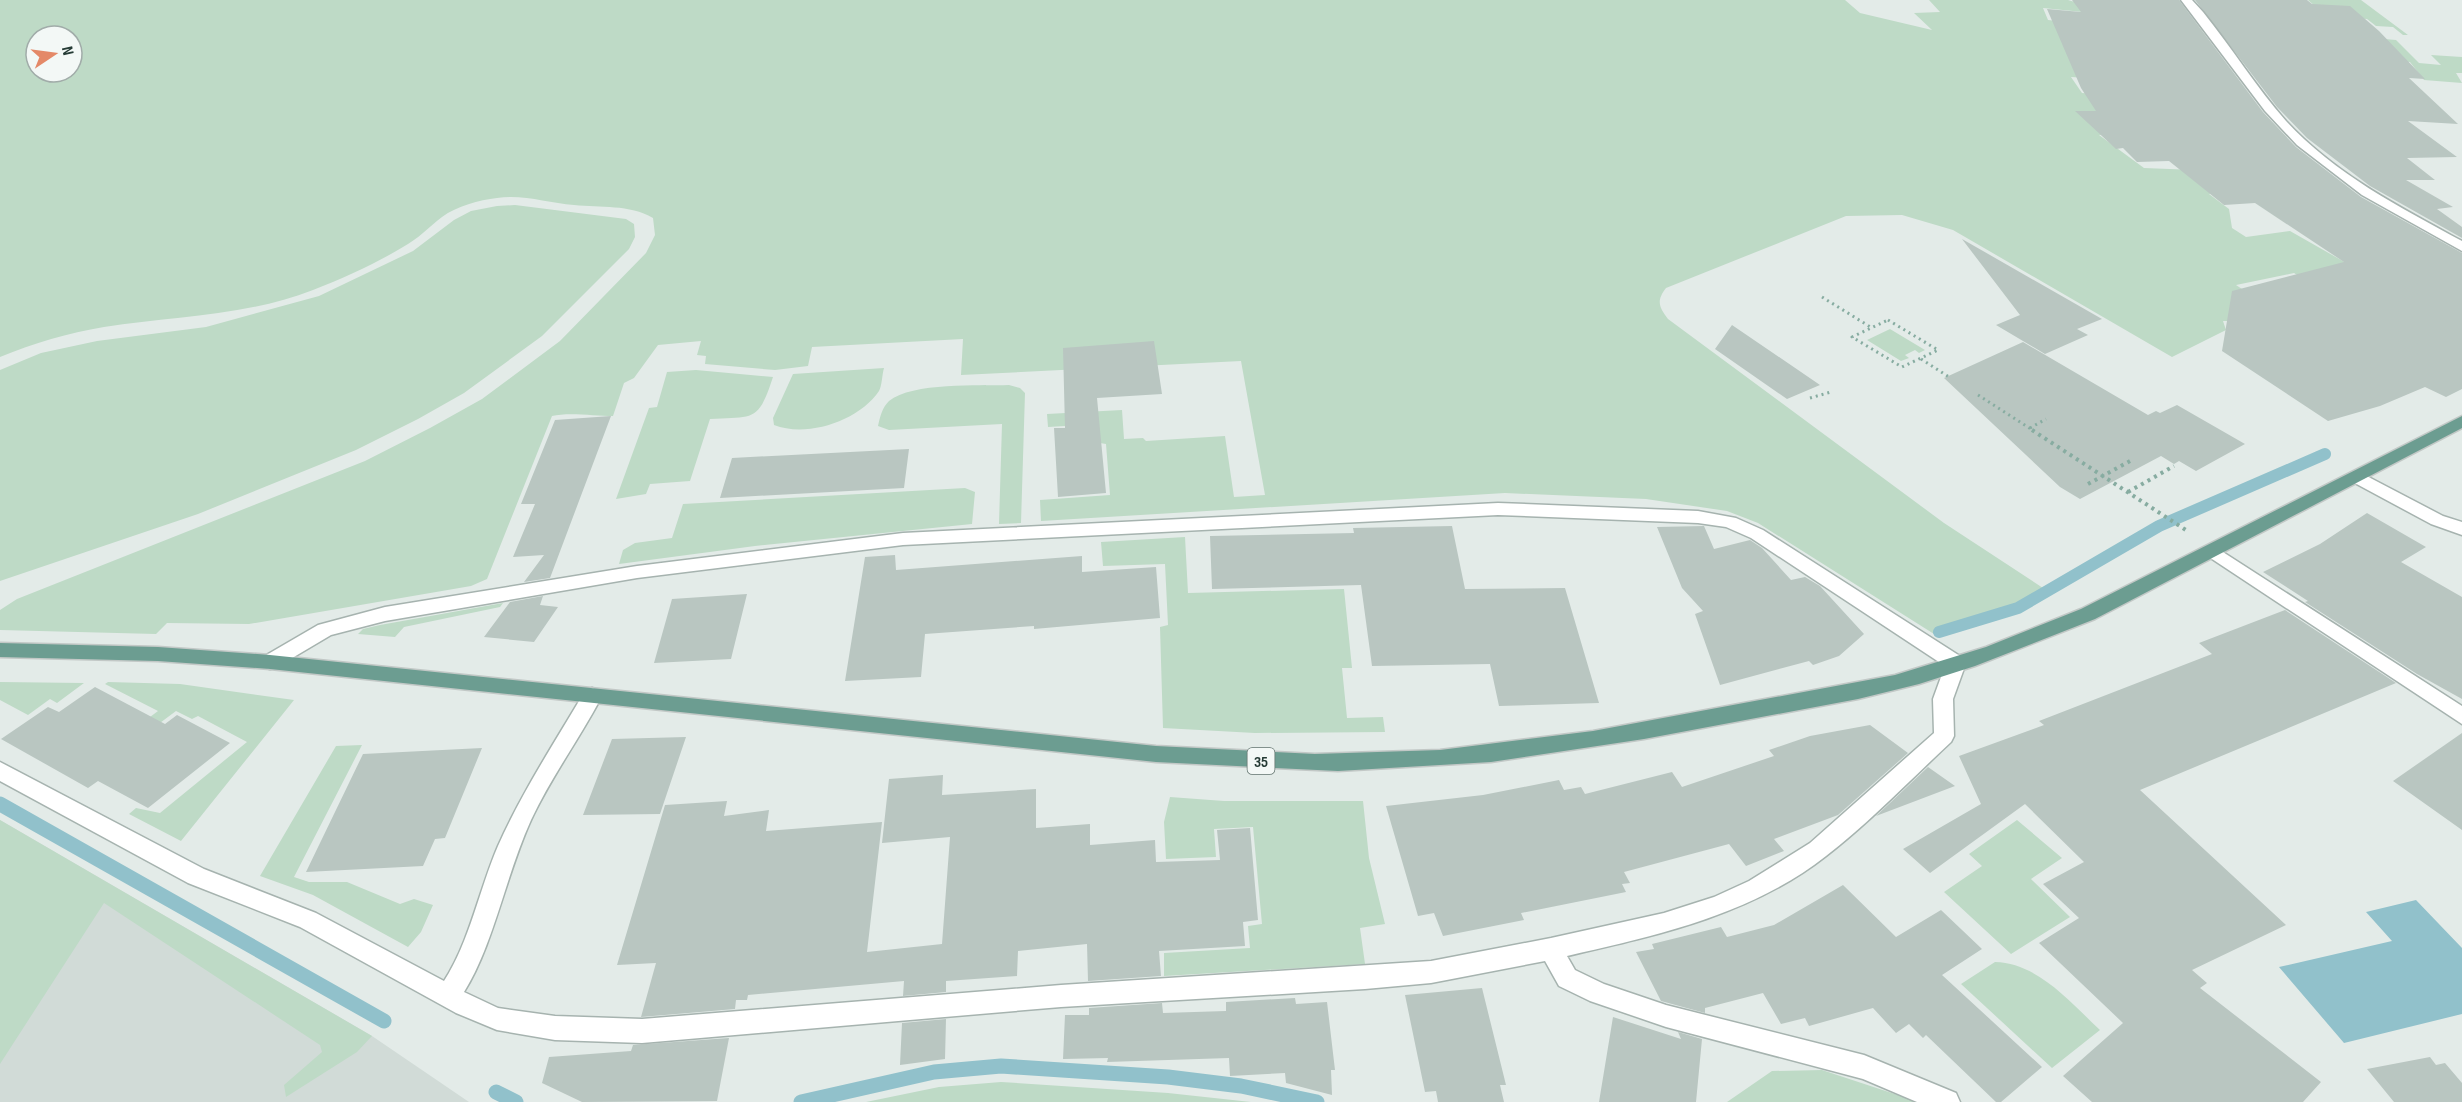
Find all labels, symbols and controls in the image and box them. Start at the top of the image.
north arrow [24,24,84,84]
text: N [57,45,77,57]
road number: 35 [1248,748,1274,774]

